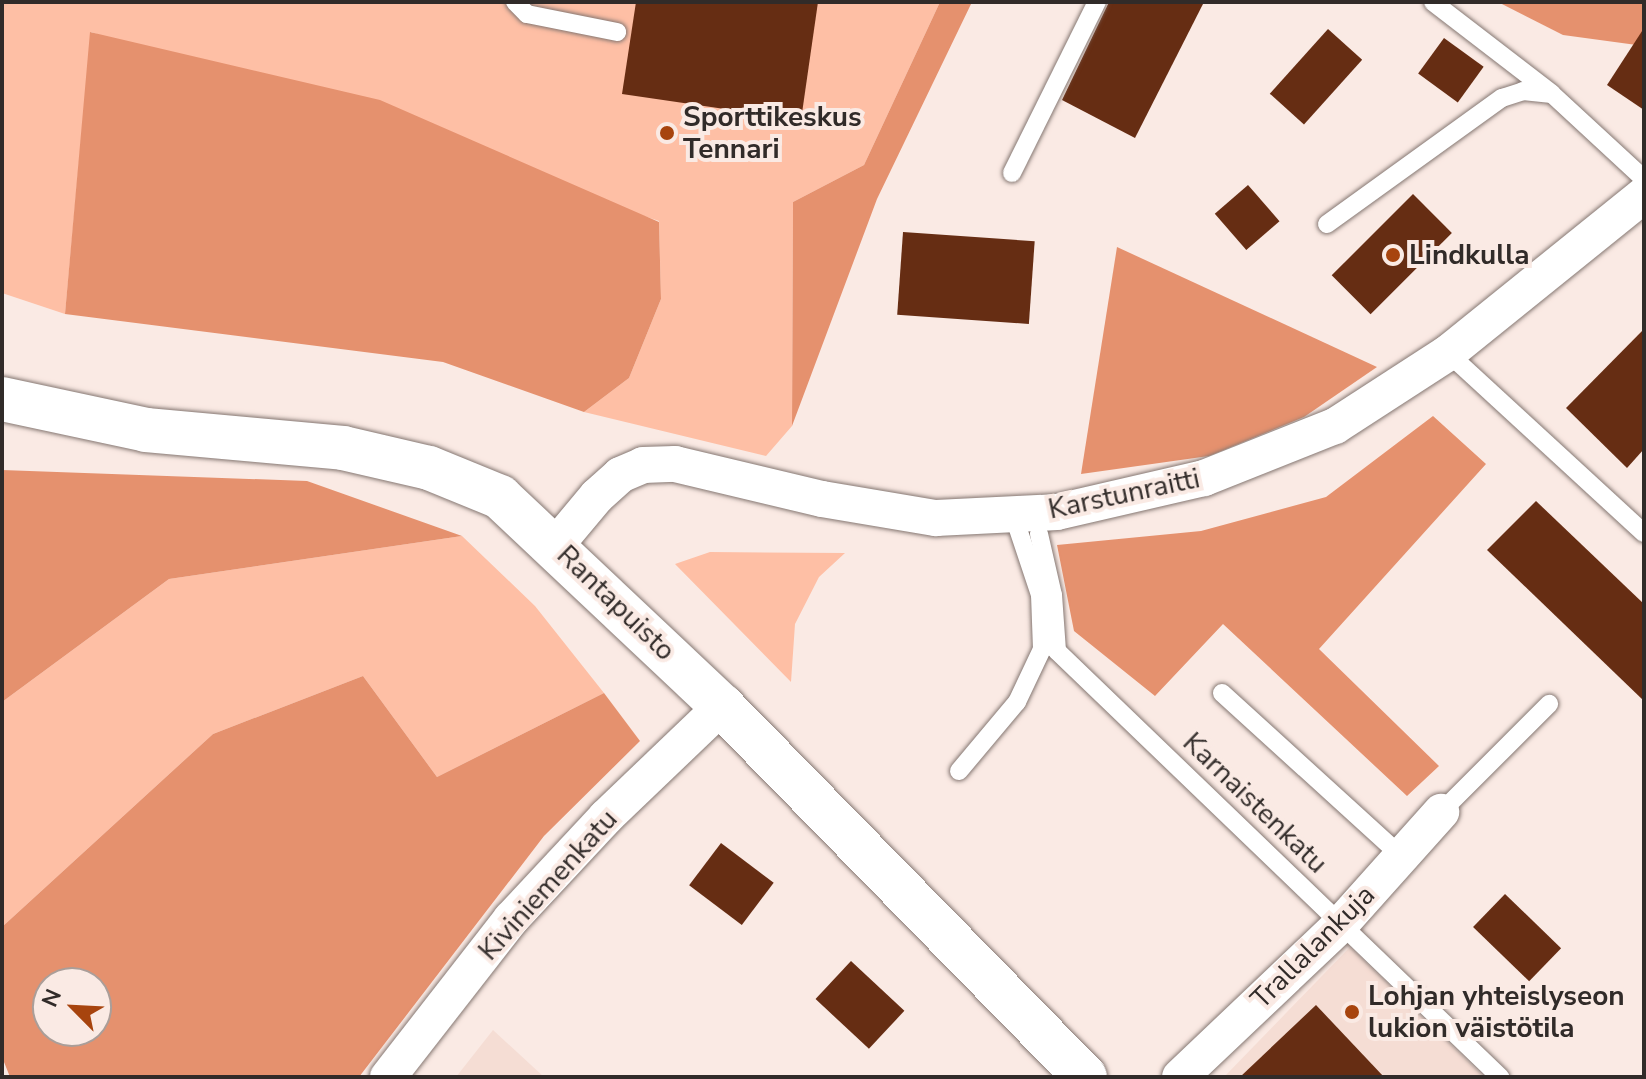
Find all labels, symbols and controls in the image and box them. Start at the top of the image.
place label: Sporttikeskus Tennari [683,100,862,166]
marker: Sporttikeskus Tennari [658,124,676,142]
place label: Lindkulla [1409,238,1529,272]
marker: Lindkulla [1384,246,1402,264]
street label: Karstunraitti [1045,462,1203,526]
street label: Rantapuisto [550,538,682,668]
street label: Karnaistenkatu [1176,726,1334,880]
street label: Kiviniemenkatu [472,803,624,967]
street label: Trallalankuja [1244,878,1382,1016]
north arrow [32,967,112,1047]
place label: Lohjan yhteislyseon lukion väistötila [1368,979,1625,1045]
text: N [35,984,69,1012]
marker: Lohjan yhteislyseon lukion väistötila [1343,1003,1361,1021]

